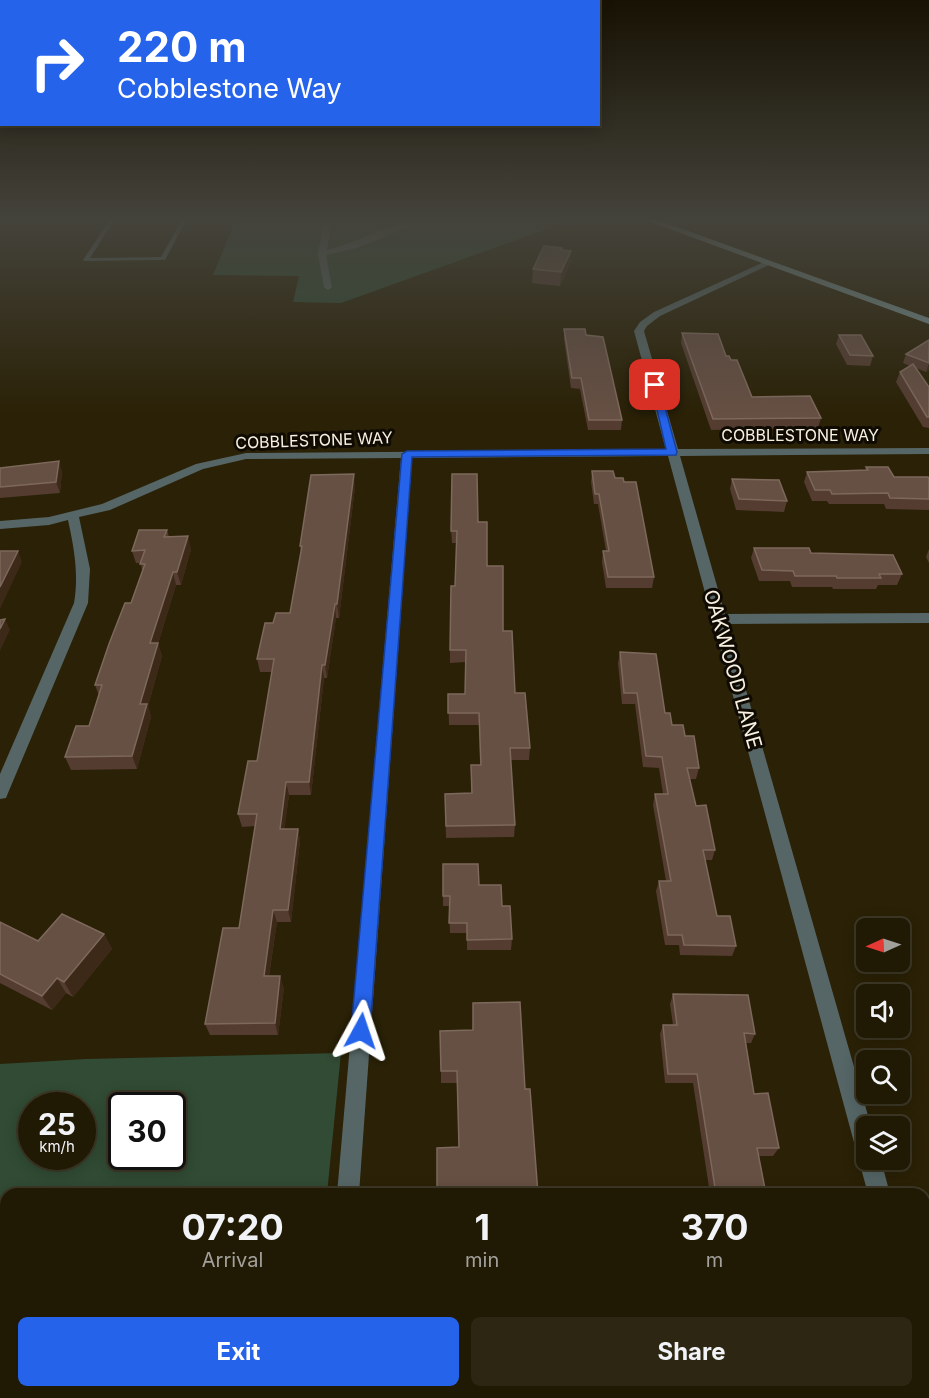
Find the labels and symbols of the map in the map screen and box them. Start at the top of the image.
pin [629,359,680,410]
street label: COBBLESTONE WAY [721,425,879,445]
street label: COBBLESTONE WAY [235,427,393,453]
street label: OAKWOOD LANE [699,587,767,751]
north arrow [856,918,910,972]
position arrow [329,999,393,1063]
speed limit sign: 30 [108,1092,186,1170]

